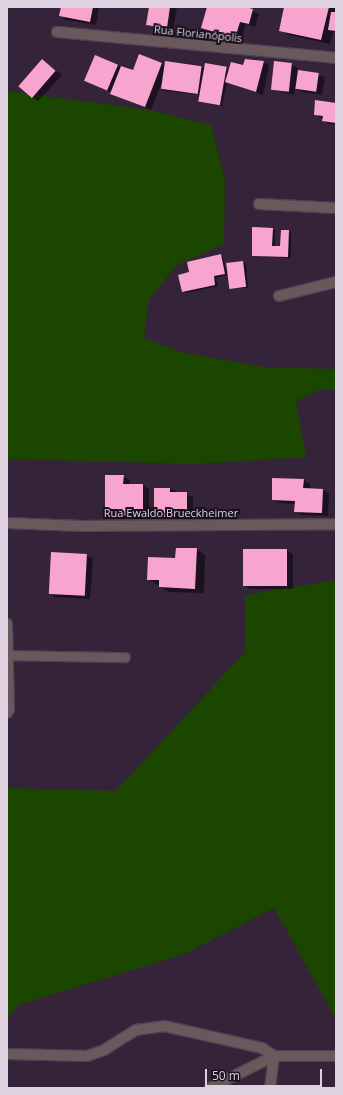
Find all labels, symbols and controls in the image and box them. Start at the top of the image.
street label: Rua Florianópolis [153,23,243,45]
street label: Rua Ewaldo Brueckheimer [104,506,238,520]
scale bar [207,1061,324,1087]
text: 50 m [212,1067,240,1084]

